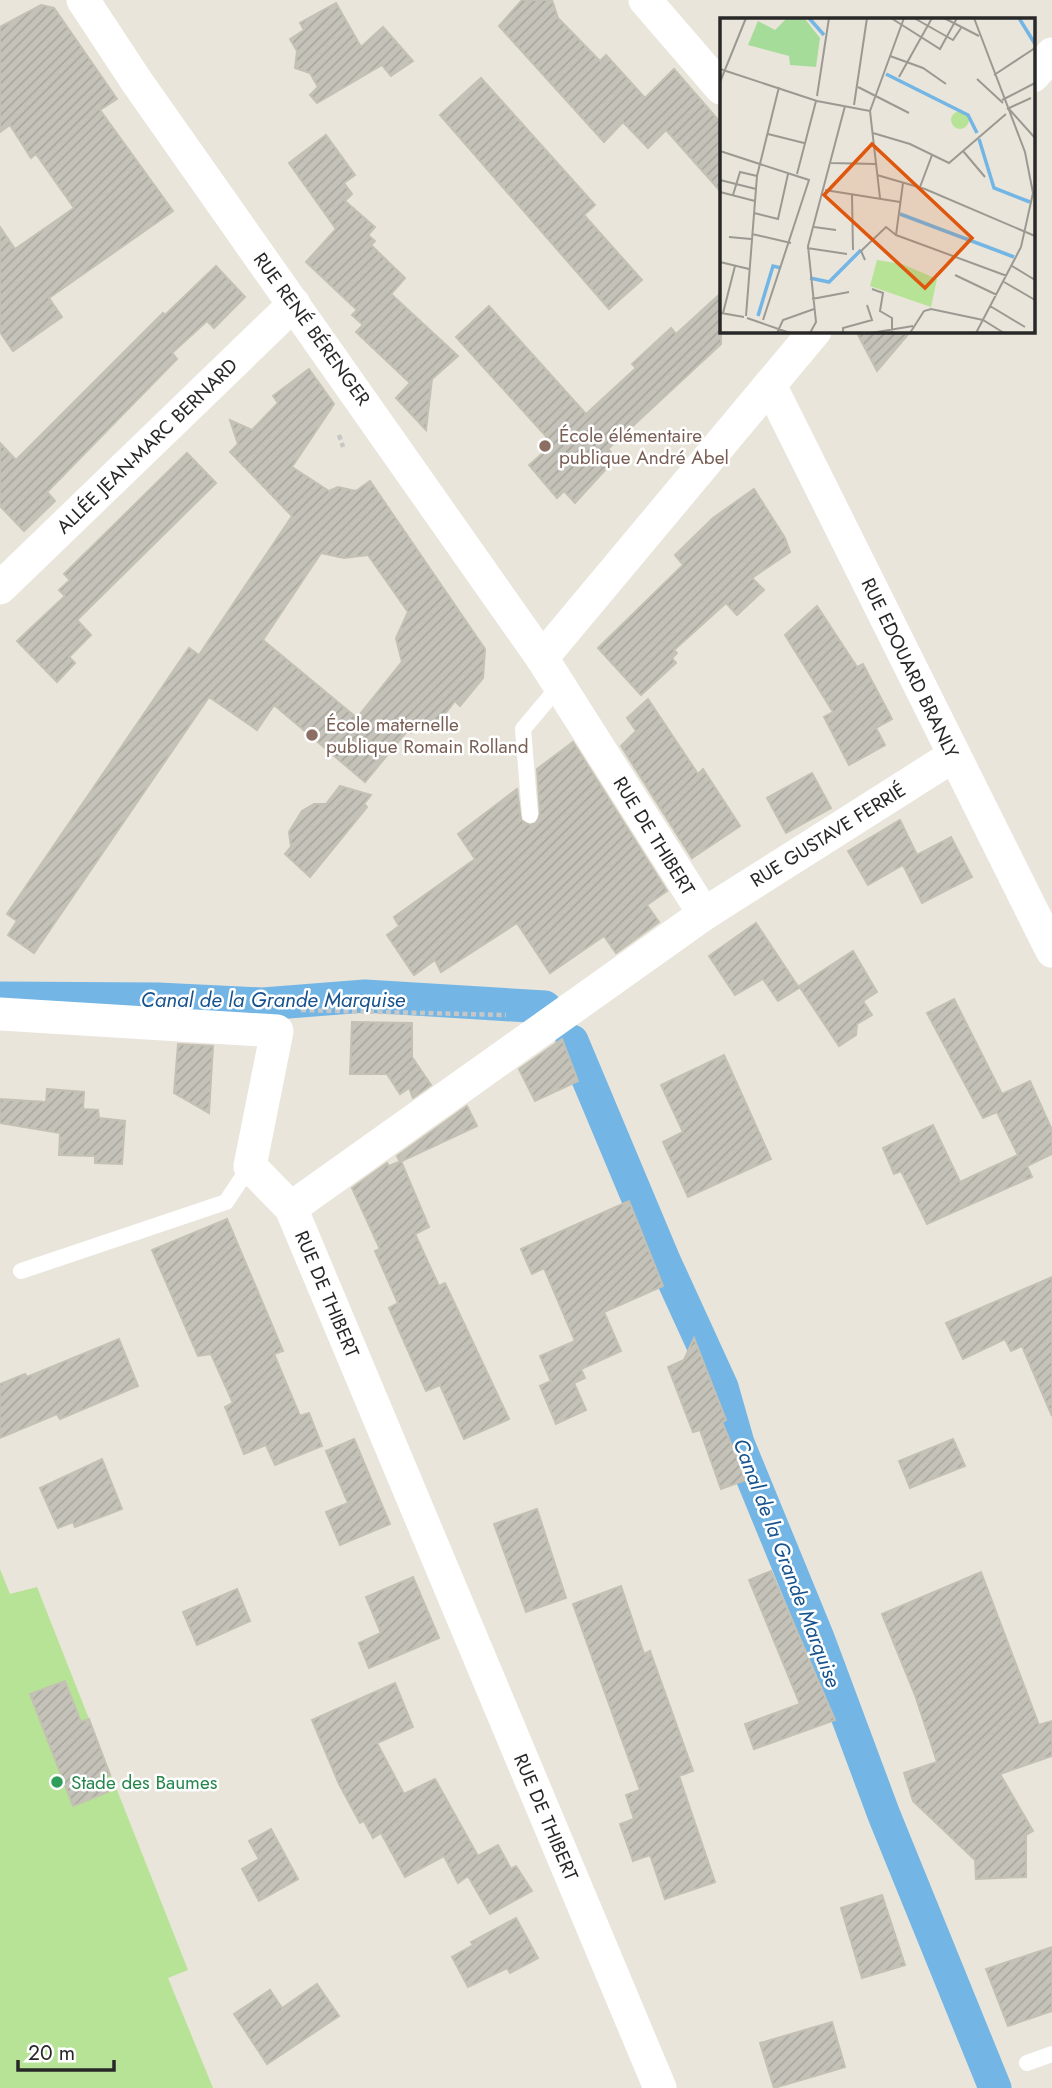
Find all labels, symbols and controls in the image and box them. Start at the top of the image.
inset map [720,18,1034,332]
street label: RUE RENÉ BÉRENGER [247,247,377,411]
street label: ALLÉE JEAN-MARC BERNARD [50,352,244,540]
place label: École élémentaire publique André Abel [559,422,729,471]
marker: École élémentaire publique André Abel [537,438,553,454]
street label: RUE EDOUARD BRANLY [855,573,965,763]
place label: École maternelle publique Romain Rolland [326,711,529,760]
marker: École maternelle publique Romain Rolland [304,727,320,743]
street label: RUE DE THIBERT [607,771,701,901]
street label: RUE GUSTAVE FERRIÉ [745,776,911,894]
water label: Canal de la Grande Marquise [141,985,406,1015]
street label: RUE DE THIBERT [288,1226,366,1362]
water label: Canal de la Grande Marquise [726,1434,849,1692]
street label: RUE DE THIBERT [507,1749,585,1885]
place label: Stade des Baumes [71,1769,218,1796]
marker: Stade des Baumes [49,1774,65,1790]
scale bar [18,2028,114,2072]
text: 20 m [28,2038,75,2068]

